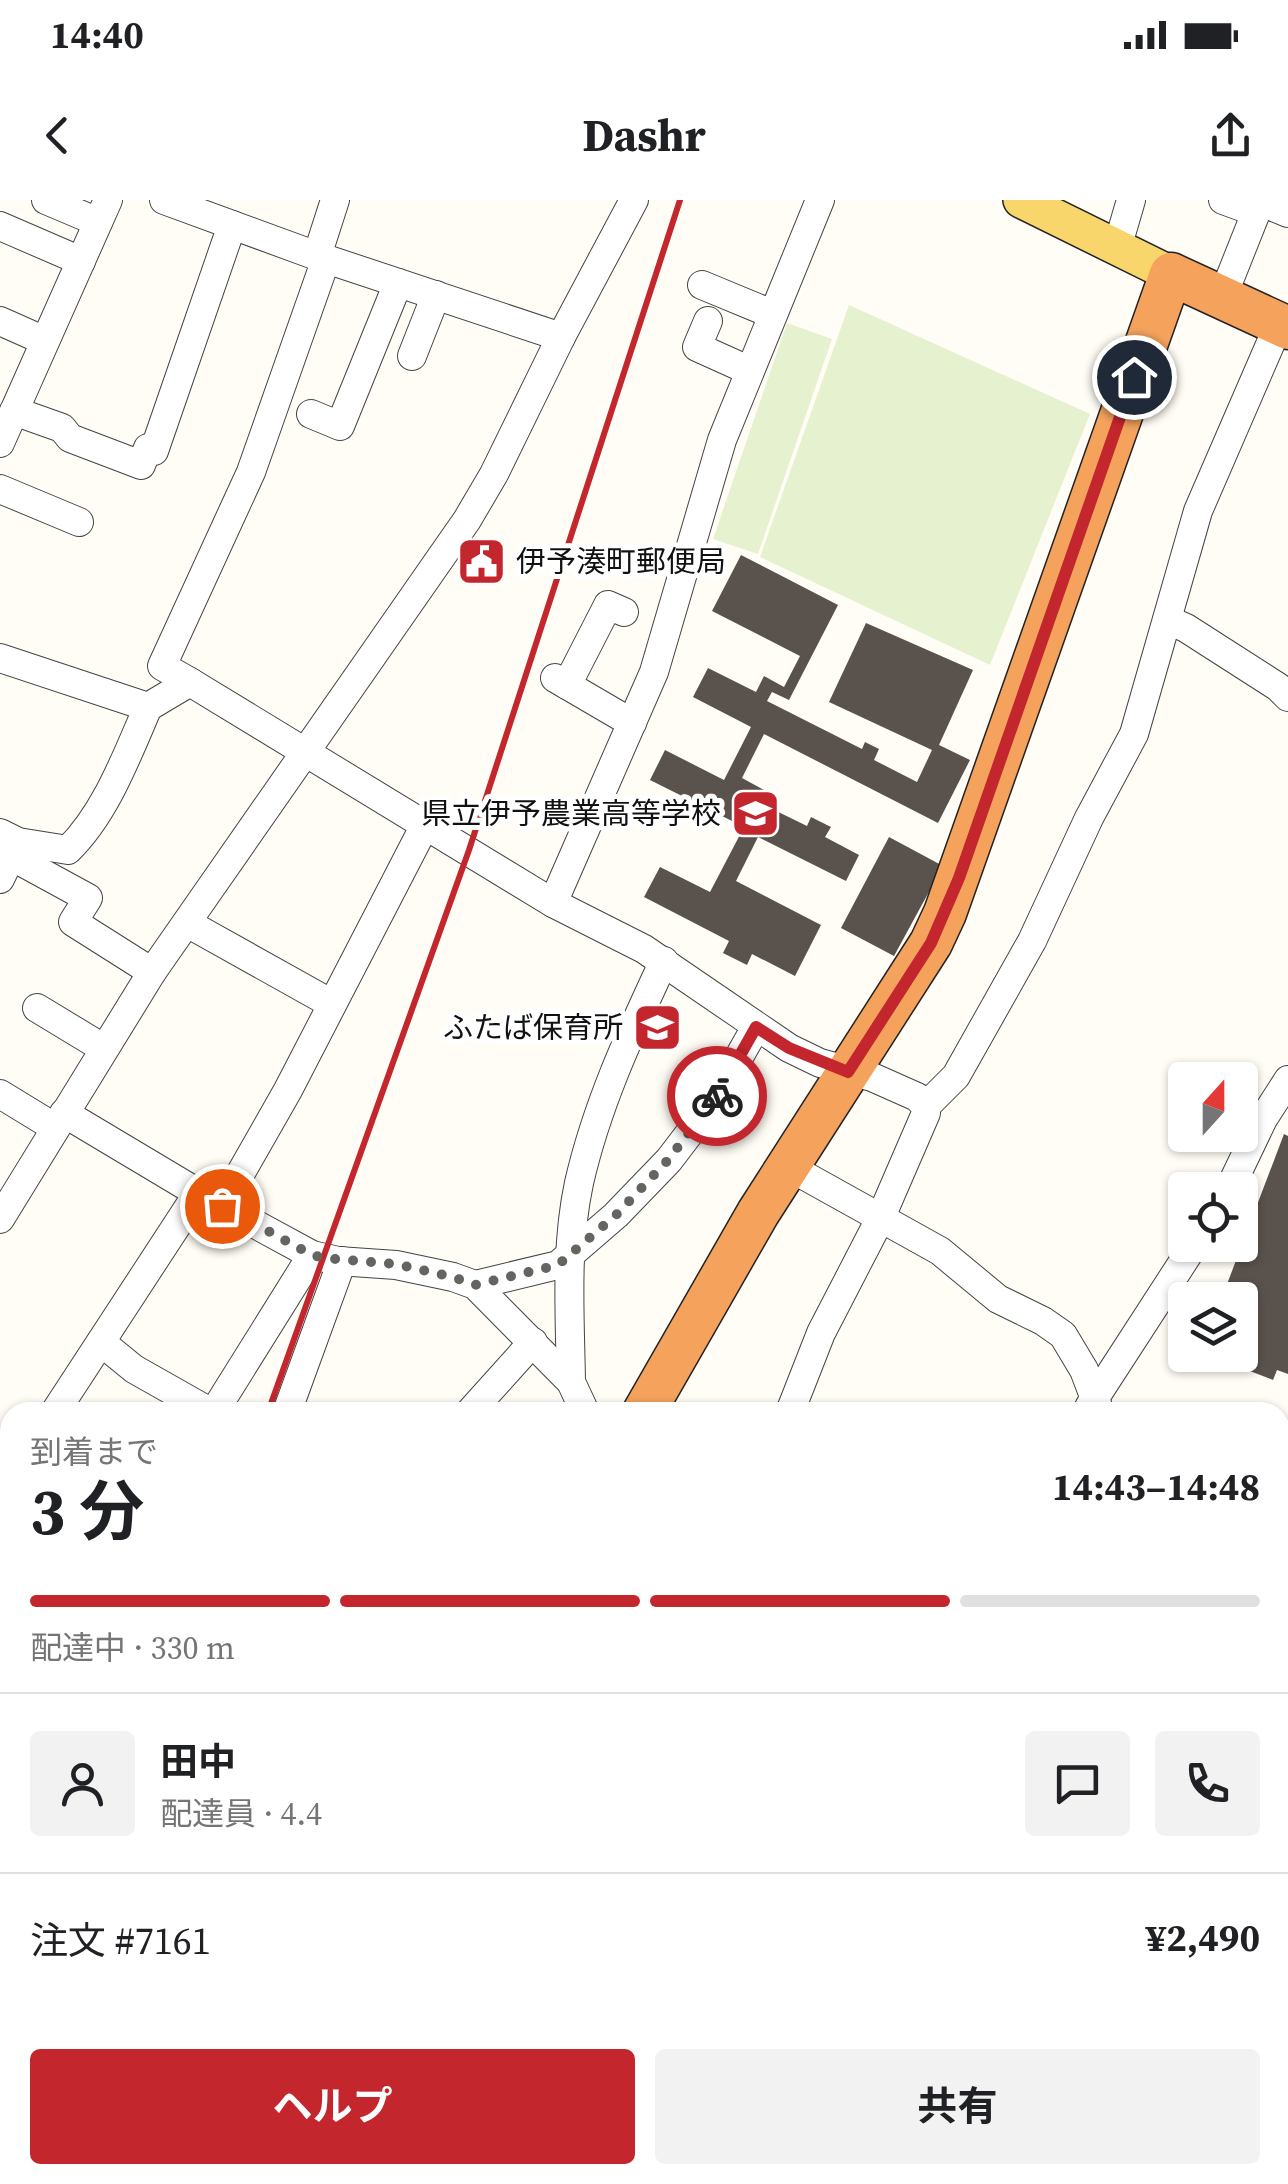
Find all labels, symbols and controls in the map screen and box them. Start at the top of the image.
text: 14:40 [50,9,144,61]
text: Dashr [582,104,706,166]
icon: back [30,108,85,163]
icon: share [1203,108,1258,163]
pin [1092,335,1177,420]
icon: home [1107,350,1162,405]
public building icon: 伊予湊町郵便局 [455,535,507,587]
place label: 伊予湊町郵便局 [516,541,726,582]
school or university icon: 県立伊予農業高等学校 [730,787,782,839]
place label: 県立伊予農業高等学校 [421,793,721,834]
school or university icon: ふたば保育所 [632,1001,684,1053]
place label: ふたば保育所 [443,1007,623,1048]
courier [667,1046,767,1146]
north arrow [1168,1062,1258,1152]
map controls [1168,1062,1258,1372]
icon: bike [690,1069,745,1124]
pin [180,1164,265,1249]
button: locate [1168,1172,1258,1262]
icon: bag [195,1179,250,1234]
button: layers [1168,1282,1258,1372]
text: 到着まで [30,1430,158,1474]
text: 14:43–14:48 [1052,1461,1260,1513]
text: 3 分 [30,1467,144,1556]
text: 配達中 · 330 m [30,1626,235,1670]
button: person [30,1731,135,1836]
button: chat [1025,1731,1130,1836]
button: phone [1155,1731,1260,1836]
text: 田中 [160,1736,236,1788]
text: 配達員 · 4.4 [160,1792,322,1836]
text: ¥2,490 [1146,1912,1260,1964]
text: 注文 #7161 [30,1915,211,1967]
button: ヘルプ [30,2049,635,2164]
button: 共有 [655,2049,1260,2164]

